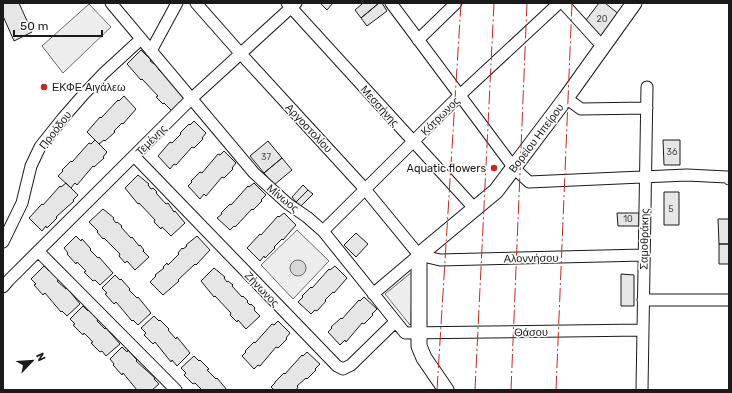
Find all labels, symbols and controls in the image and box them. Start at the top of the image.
scale bar [14,12,102,38]
house number: 20 [597,14,608,24]
text: 50 m [20,19,48,33]
place label: ΕΚΦΕ Αιγάλεω [52,81,126,94]
marker: ΕΚΦΕ Αιγάλεω [39,82,49,92]
street label: Μεσσήνης [358,83,401,130]
street label: Κότρωνος [418,94,462,138]
street label: Αργοστολίου [283,101,335,156]
street label: Βορείου Ηπείρου [506,101,567,175]
street label: Προόδου [37,109,74,152]
street label: Τεμένης [133,122,170,159]
house number: 36 [667,147,678,157]
house number: 37 [261,152,271,162]
place label: Aquatic flowers [407,162,486,175]
marker: Aquatic flowers [489,163,499,173]
street label: Μίνωος [264,182,301,215]
house number: 5 [668,204,674,214]
street label: Σαμοθράκης [637,208,652,270]
house number: 10 [623,214,633,224]
street label: Αλοννήσου [503,252,559,265]
street label: Ζήνωνος [242,269,282,310]
street label: Θάσου [514,326,548,339]
north arrow [12,341,52,381]
text: N [33,351,48,363]

